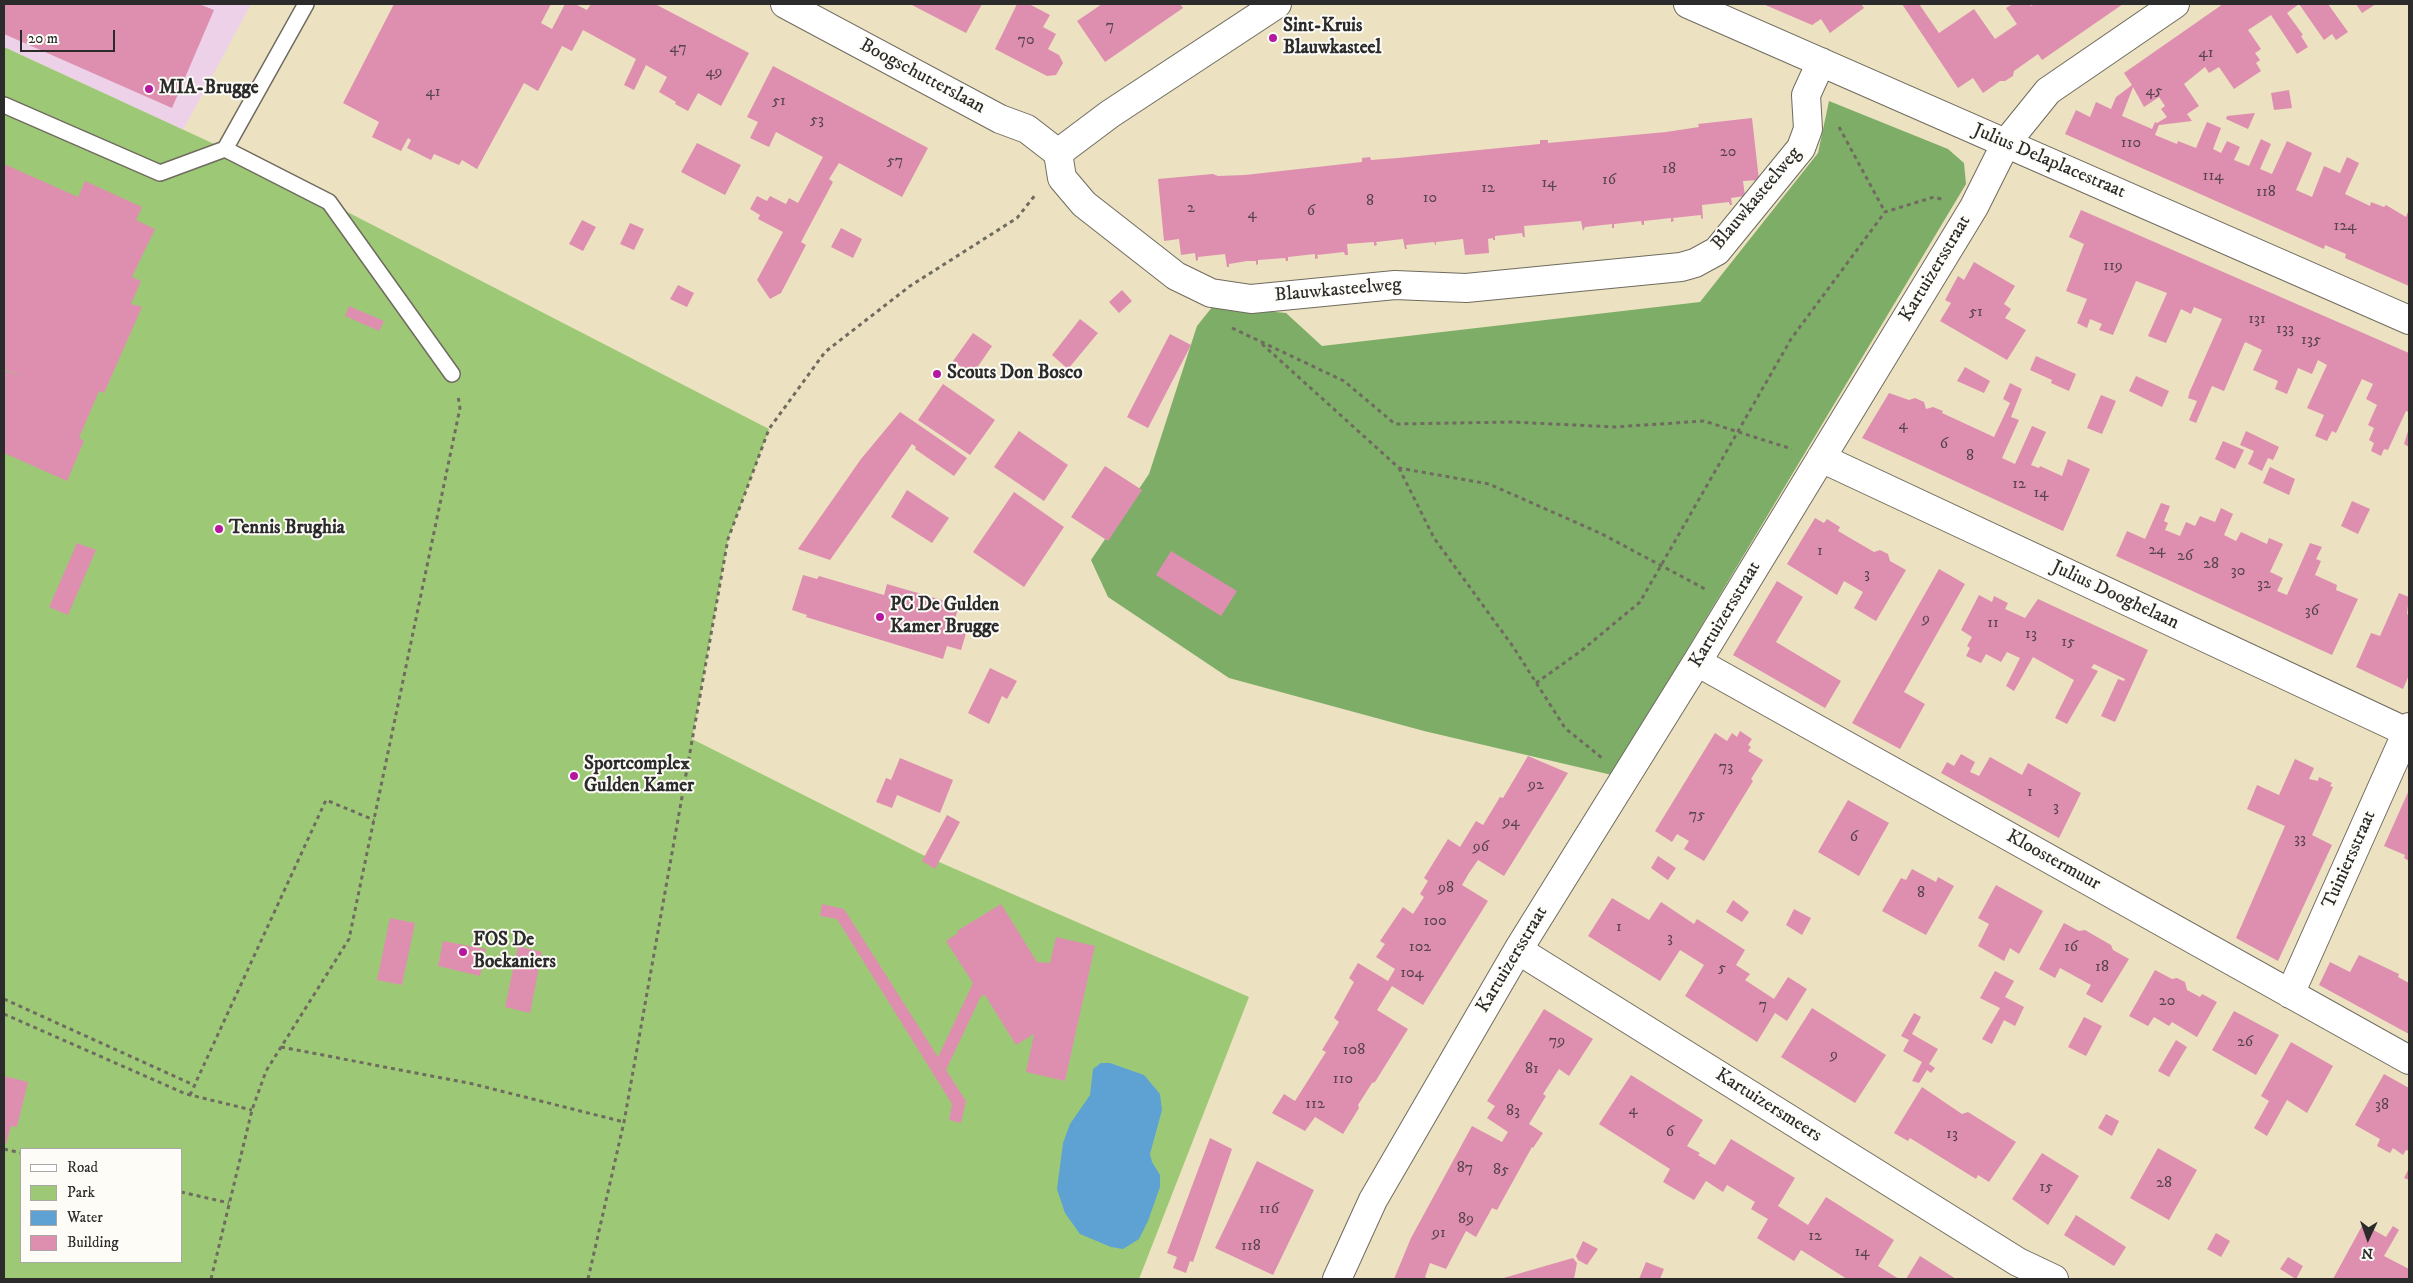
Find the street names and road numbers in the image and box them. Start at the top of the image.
street label: Boogschutterslaan [855,34,989,120]
street label: Julius Delaplacestraat [1969,120,2129,204]
street label: Blauwkasteelweg [1707,143,1807,255]
street label: Kartuizersstraat [1895,212,1977,326]
street label: Blauwkasteelweg [1274,274,1402,308]
street label: Julius Dooghelaan [2048,557,2182,635]
street label: Kartuizersstraat [1685,558,1767,672]
street label: Tuiniersstraat [2318,807,2382,913]
street label: Kloostermuur [2002,826,2104,896]
street label: Kartuizersstraat [1472,903,1554,1017]
street label: Kartuizersmeers [1710,1064,1826,1148]

